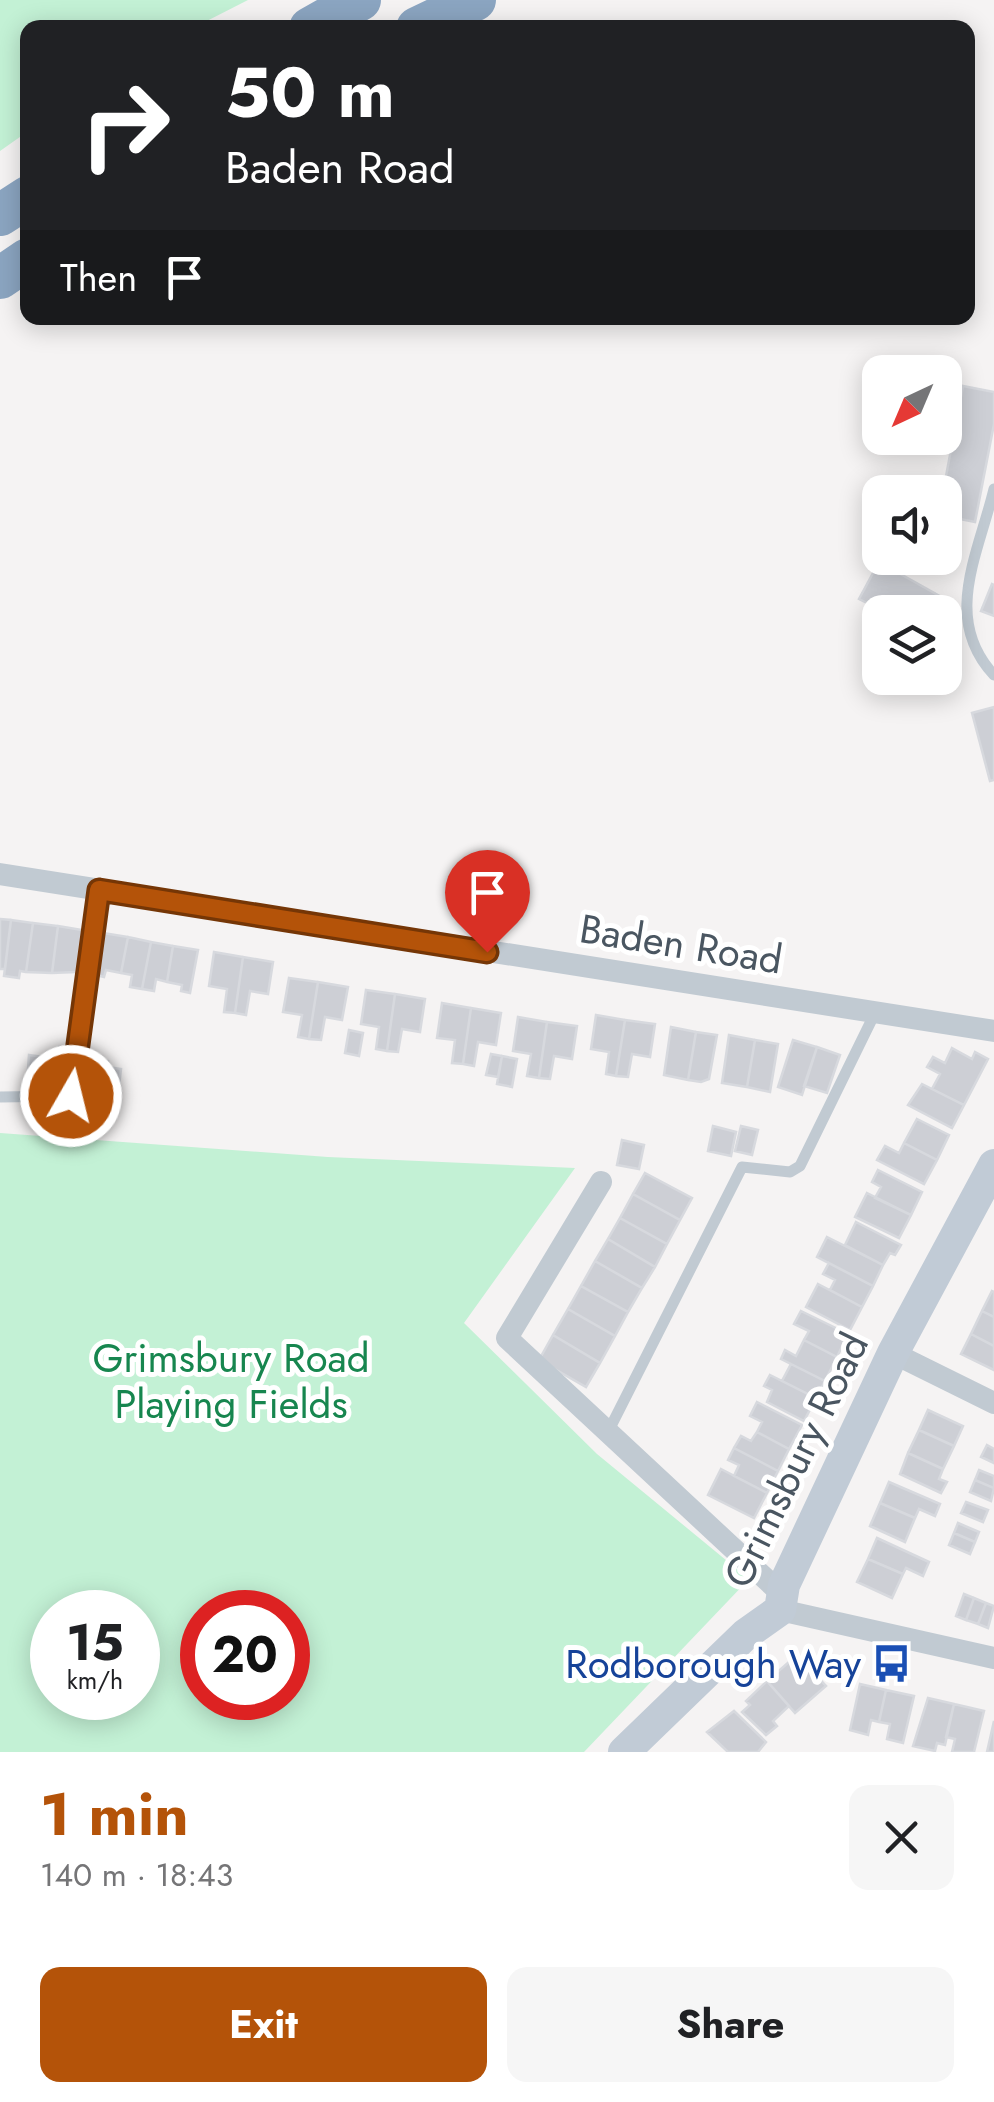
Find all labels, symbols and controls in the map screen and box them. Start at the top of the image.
text: 50 m [225,42,395,143]
icon: right [60,60,190,190]
text: Baden Road [225,135,455,200]
text: Then [60,250,137,305]
icon: arrive [157,250,212,305]
north arrow [862,355,962,455]
map controls [862,355,962,695]
button: sound [862,475,962,575]
button: layers [862,595,962,695]
pin [445,850,530,953]
icon: arrive [460,865,515,920]
street label: Baden Road [576,899,786,989]
position arrow [19,1044,123,1148]
street label: Grimsbury Road [709,1323,883,1597]
park label: Grimsbury Road Playing Fields [92,1329,370,1433]
speed limit sign: 20 [180,1590,310,1720]
text: 15 [66,1606,124,1679]
place label: Rodborough Way [565,1635,861,1693]
bus stop icon: Rodborough Way [870,1643,912,1685]
text: km/h [67,1662,123,1698]
text: 1 min [40,1771,189,1858]
button: close [849,1785,954,1890]
text: 140 m · 18:43 [40,1852,233,1898]
button: Exit [40,1967,487,2082]
button: Share [507,1967,954,2082]

